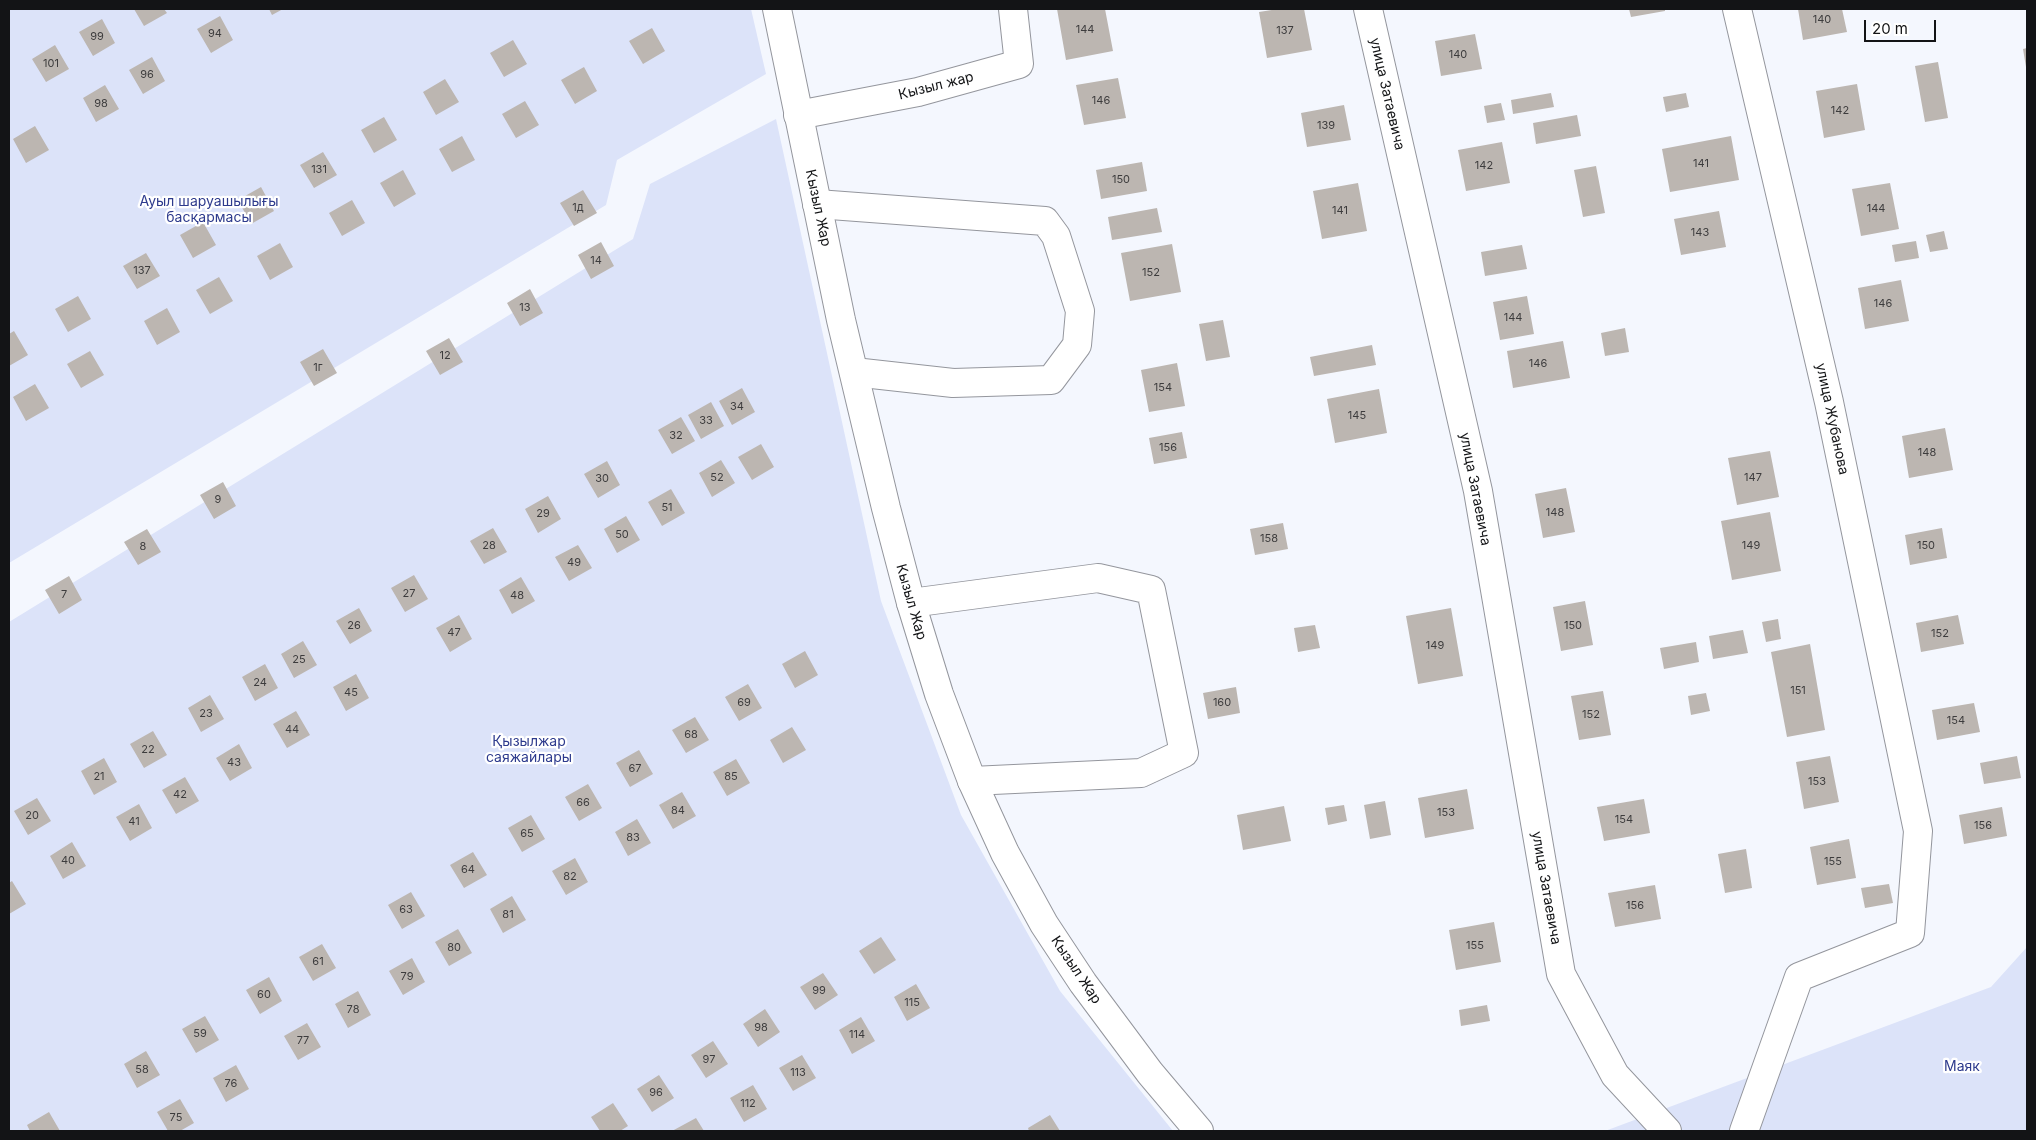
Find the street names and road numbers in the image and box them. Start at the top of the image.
street label: улица Затаевича [1366,36,1408,152]
street label: Кызыл жар [897,69,975,103]
street label: Кызыл Жар [802,168,834,248]
street label: улица Жубанова [1812,362,1852,476]
street label: улица Затаевича [1456,431,1494,547]
street label: Кызыл Жар [892,562,930,642]
street label: улица Затаевича [1528,830,1564,946]
street label: Кызыл Жар [1047,933,1105,1007]

